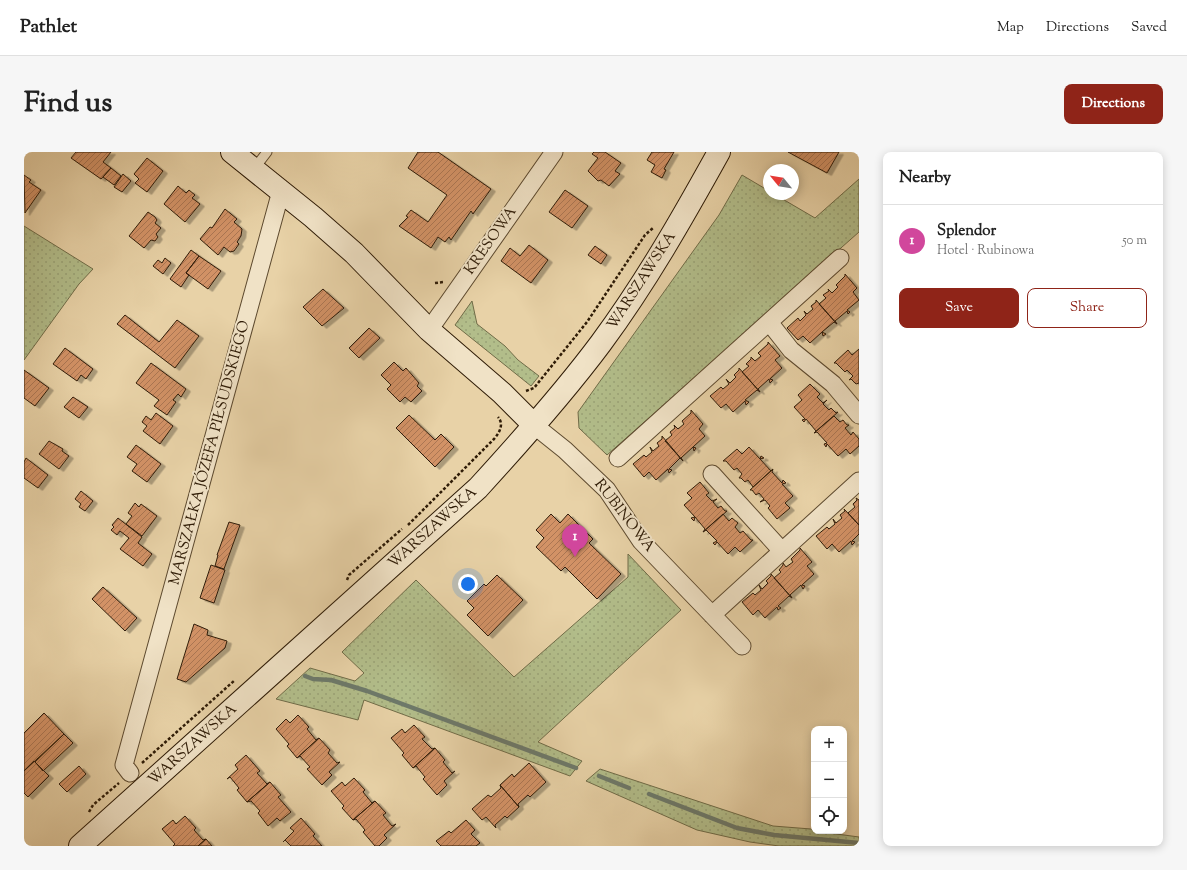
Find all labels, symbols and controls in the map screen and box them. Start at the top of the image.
text: Pathlet [20,14,77,41]
text: Map [997,18,1024,38]
text: Directions [1046,18,1109,38]
text: Saved [1131,18,1167,38]
text: Find us [24,84,112,124]
button: Directions [1064,84,1163,124]
north arrow [763,164,799,200]
text: Nearby [899,166,951,190]
street label: KRESOWA [460,203,522,279]
text: Splendor [937,221,996,242]
street label: WARSZAWSKA [602,228,682,334]
text: 1 [910,232,914,250]
text: 50 m [1122,232,1147,250]
text: Hotel · Rubinowa [937,242,1034,260]
button: Save [899,288,1019,328]
button: Share [1027,288,1147,328]
street label: MARSZAŁKA JÓZEFA PIŁSUDSKIEGO [163,318,256,588]
street label: RUBINOWA [589,475,659,557]
street label: WARSZAWSKA [384,482,482,574]
pin: 1 [562,524,588,557]
your location [458,574,478,594]
street label: WARSZAWSKA [144,699,242,791]
map controls [811,726,847,834]
button: + [811,726,847,762]
button: − [811,762,847,798]
button: locate [811,798,847,834]

